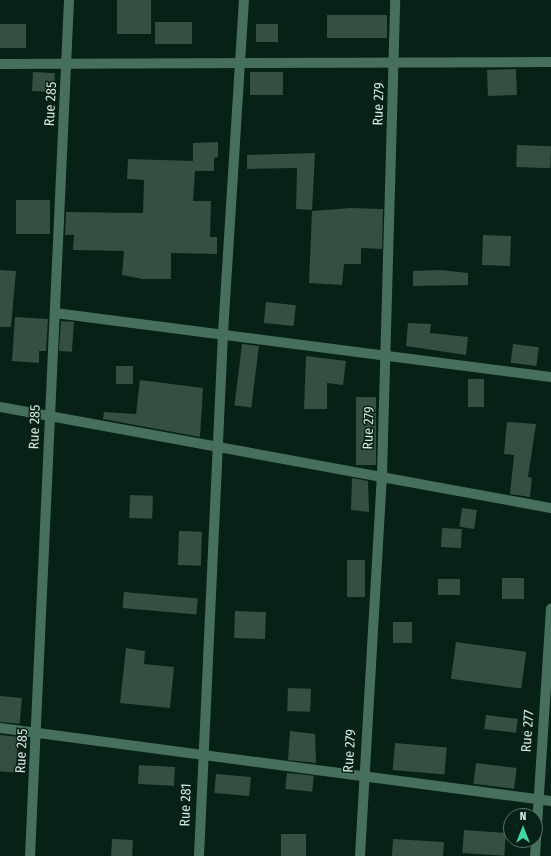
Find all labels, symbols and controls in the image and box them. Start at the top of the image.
street label: Rue 285 [41,81,61,127]
street label: Rue 279 [370,82,388,126]
street label: Rue 285 [26,404,44,450]
street label: Rue 279 [360,406,378,450]
street label: Rue 277 [518,709,538,753]
street label: Rue 285 [12,728,32,774]
street label: Rue 279 [340,729,360,773]
street label: Rue 281 [177,783,195,827]
north arrow [503,808,543,848]
text: N [520,810,526,823]

